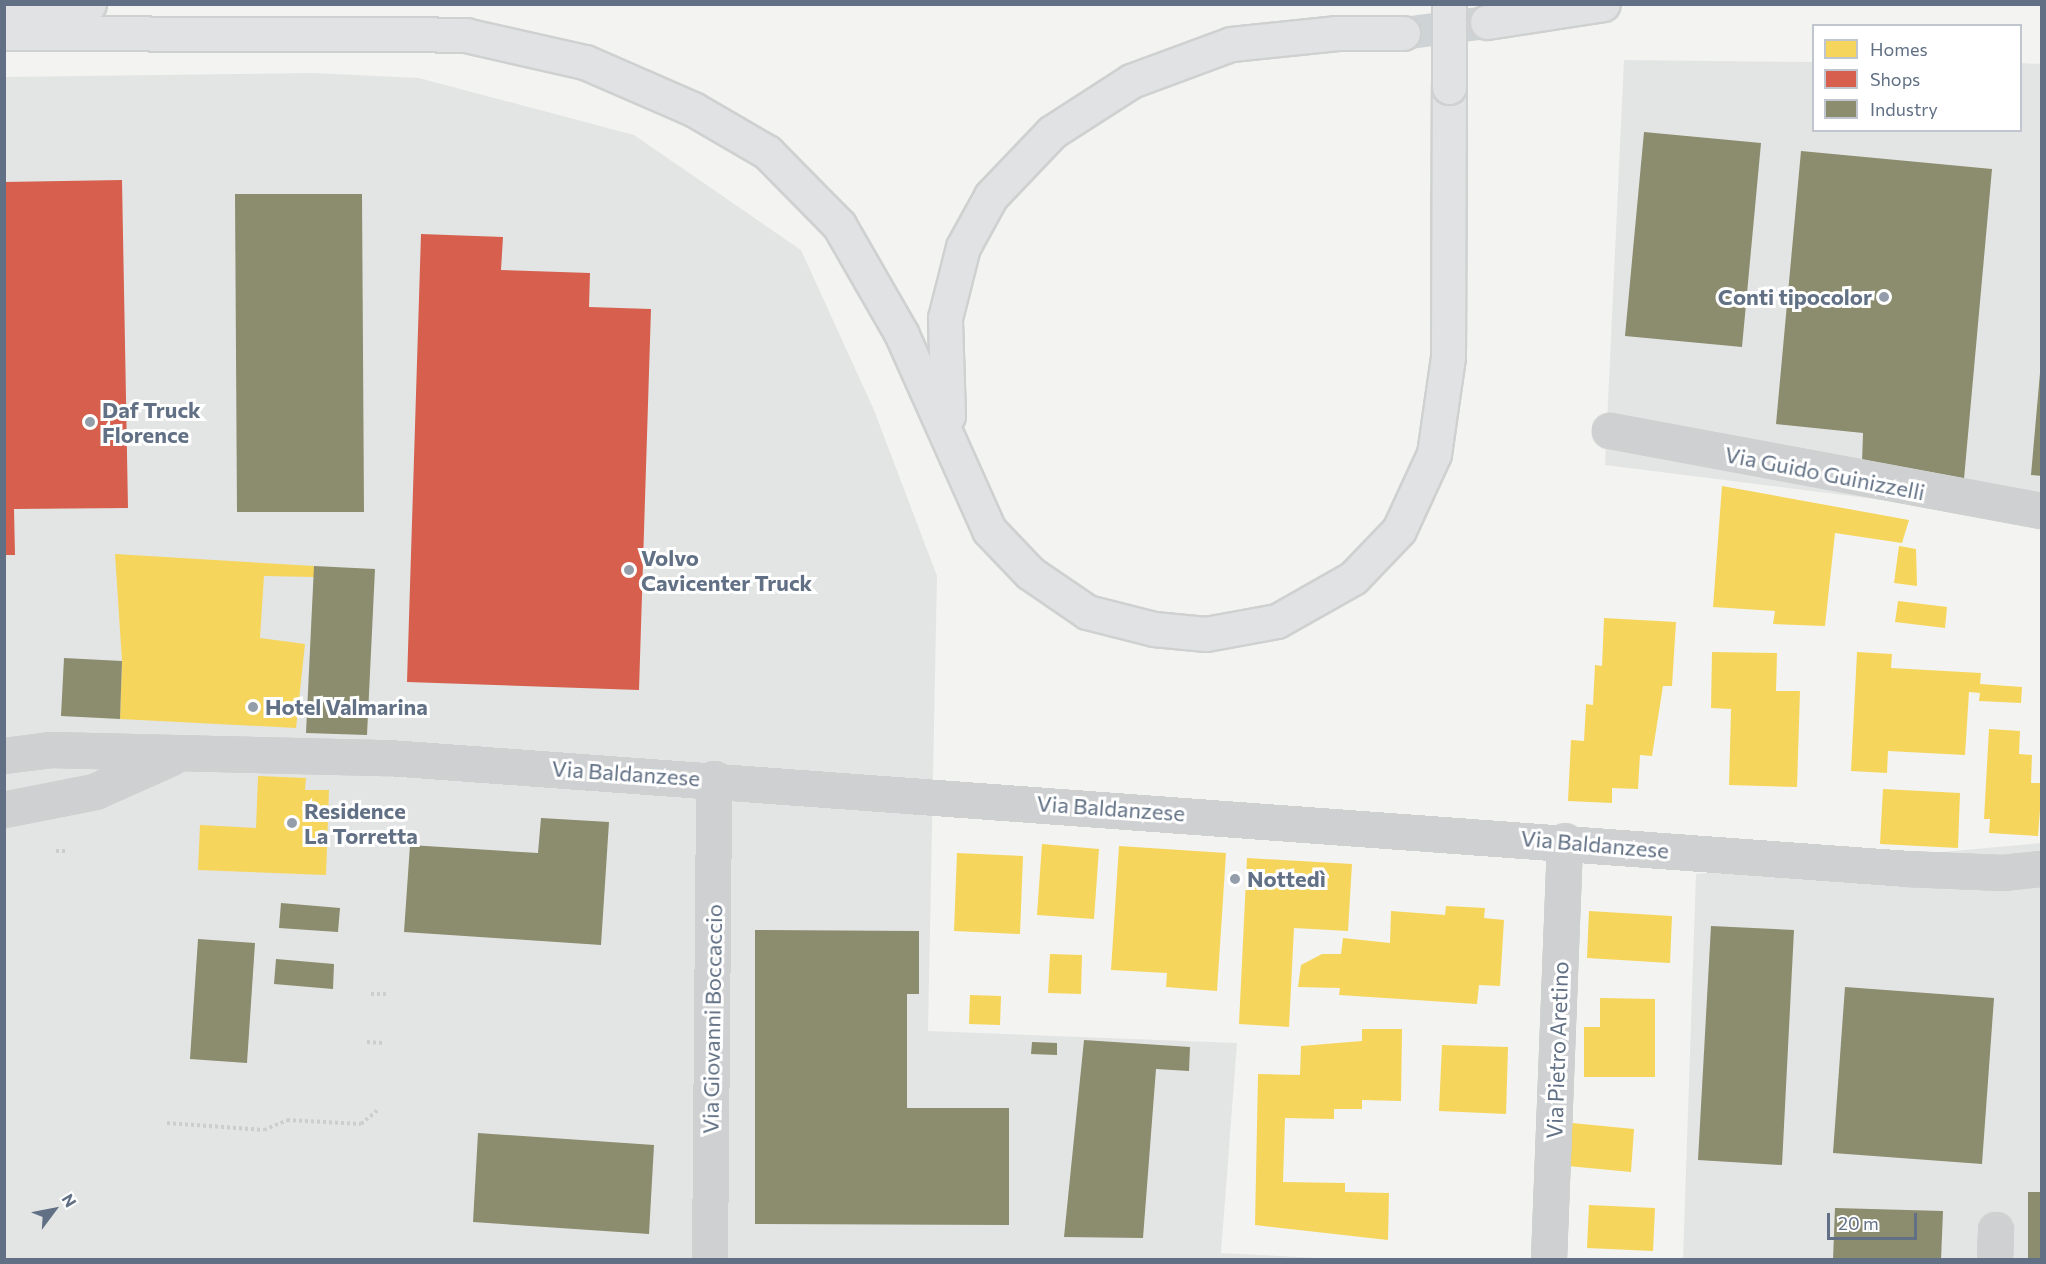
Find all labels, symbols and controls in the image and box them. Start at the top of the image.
legend [1812,24,2022,132]
text: Homes [1870,38,1928,60]
text: Shops [1870,68,1920,90]
text: Industry [1870,98,1938,120]
place label: Conti tipocolor [1718,284,1872,310]
marker: Conti tipocolor [1877,290,1891,304]
place label: Daf Truck Florence [102,396,201,448]
marker: Daf Truck Florence [83,415,97,429]
street label: Via Guido Guinizzelli [1723,441,1927,505]
place label: Volvo Cavicenter Truck [641,544,812,596]
marker: Volvo Cavicenter Truck [622,563,636,577]
place label: Hotel Valmarina [265,694,428,720]
marker: Hotel Valmarina [246,700,260,714]
street label: Via Baldanzese [551,755,701,791]
street label: Via Baldanzese [1036,790,1186,826]
place label: Residence La Torretta [304,797,418,848]
marker: Residence La Torretta [285,816,299,830]
street label: Via Baldanzese [1520,824,1670,864]
place label: Nottedì [1247,866,1326,892]
marker: Nottedì [1228,872,1242,886]
street label: Via Giovanni Boccaccio [697,904,727,1134]
street label: Via Pietro Aretino [1541,961,1573,1139]
north arrow [24,1180,84,1240]
text: N [58,1190,81,1210]
scale bar [1830,1201,1920,1239]
text: 20 m [1838,1212,1879,1234]

